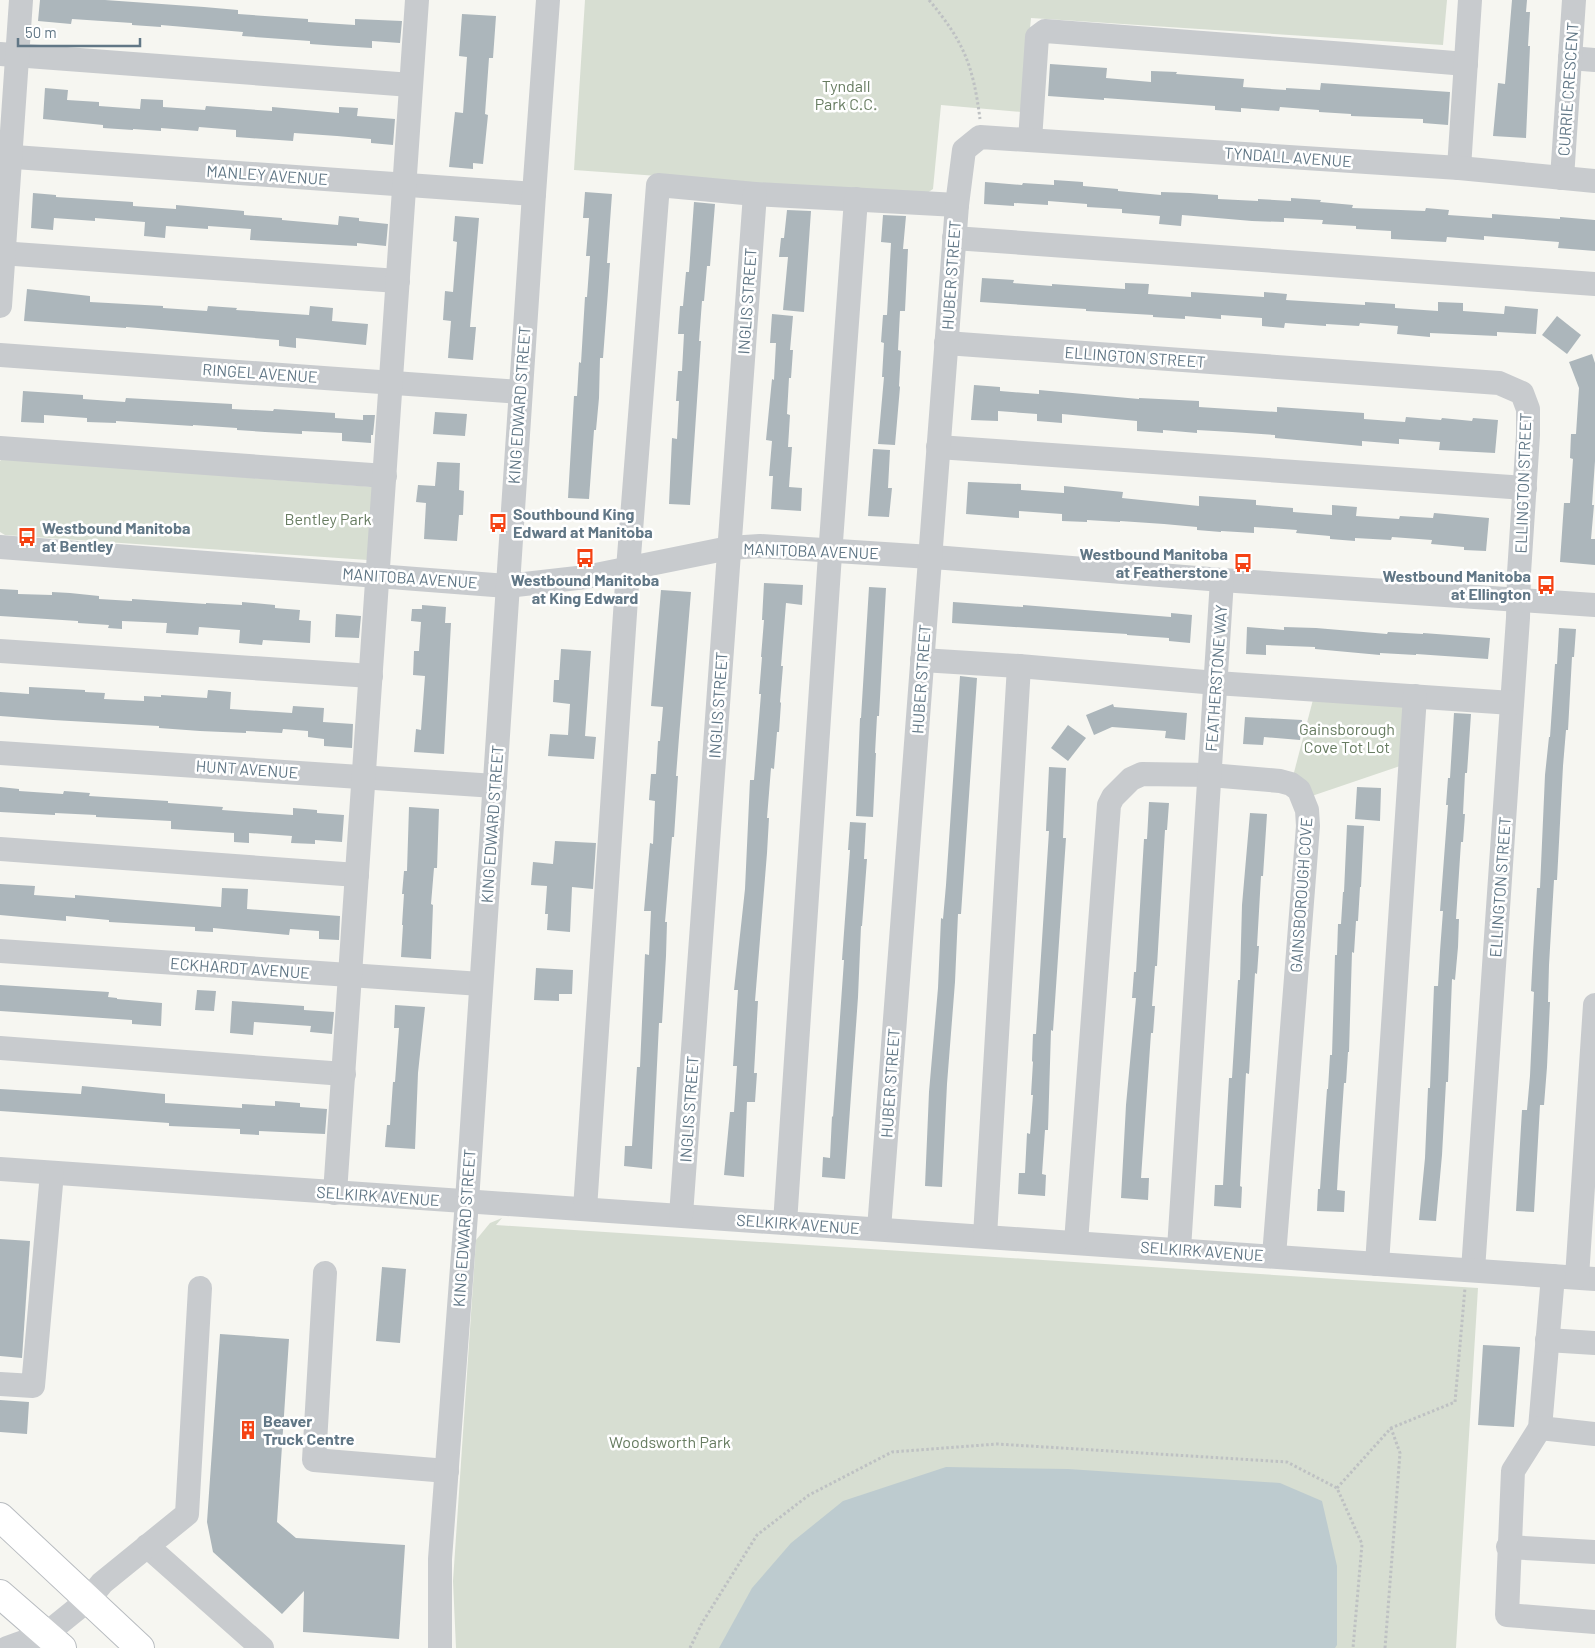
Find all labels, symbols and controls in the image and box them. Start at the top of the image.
scale bar [18,15,140,47]
street label: CURRIE CRESCENT [1553,21,1582,157]
text: 50 m [25,23,57,41]
park label: Tyndall Park C.C. [815,76,877,113]
street label: TYNDALL AVENUE [1224,143,1352,170]
street label: MANLEY AVENUE [206,161,328,188]
street label: HUBER STREET [937,219,964,330]
street label: INGLIS STREET [733,247,760,355]
street label: KING EDWARD STREET [503,325,534,485]
street label: ELLINGTON STREET [1064,342,1206,371]
street label: RINGEL AVENUE [202,359,318,386]
street label: ELLINGTON STREET [1511,412,1534,554]
place label: Southbound King Edward at Manitoba [513,504,653,541]
park label: Bentley Park [284,509,372,528]
bus stop icon: Southbound King Edward at Manitoba [487,512,509,534]
place label: Westbound Manitoba at Bentley [42,518,190,555]
bus stop icon: Westbound Manitoba at Bentley [16,526,38,548]
street label: MANITOBA AVENUE [743,539,879,562]
place label: Westbound Manitoba at Featherstone [1080,544,1228,581]
bus stop icon: Westbound Manitoba at King Edward [574,547,596,569]
bus stop icon: Westbound Manitoba at Featherstone [1232,552,1254,574]
street label: MANITOBA AVENUE [342,563,478,592]
place label: Westbound Manitoba at Ellington [1383,566,1531,603]
place label: Westbound Manitoba at King Edward [511,570,659,607]
bus stop icon: Westbound Manitoba at Ellington [1535,574,1557,596]
street label: FEATHERSTONE WAY [1201,604,1230,752]
street label: HUBER STREET [907,623,934,734]
street label: INGLIS STREET [704,651,731,759]
park label: Gainsborough Cove Tot Lot [1299,719,1395,756]
street label: KING EDWARD STREET [476,744,507,904]
street label: HUNT AVENUE [195,755,299,782]
street label: ELLINGTON STREET [1485,816,1514,958]
street label: GAINSBOROUGH COVE [1286,817,1315,973]
street label: ECKHARDT AVENUE [170,953,311,982]
street label: HUBER STREET [876,1027,903,1138]
street label: INGLIS STREET [675,1055,702,1163]
street label: KING EDWARD STREET [448,1148,479,1308]
street label: SELKIRK AVENUE [316,1182,440,1209]
street label: SELKIRK AVENUE [736,1210,860,1237]
street label: SELKIRK AVENUE [1140,1237,1264,1264]
place label: Beaver Truck Centre [263,1411,355,1448]
building icon: Beaver Truck Centre [237,1419,259,1441]
park label: Woodsworth Park [609,1432,731,1451]

